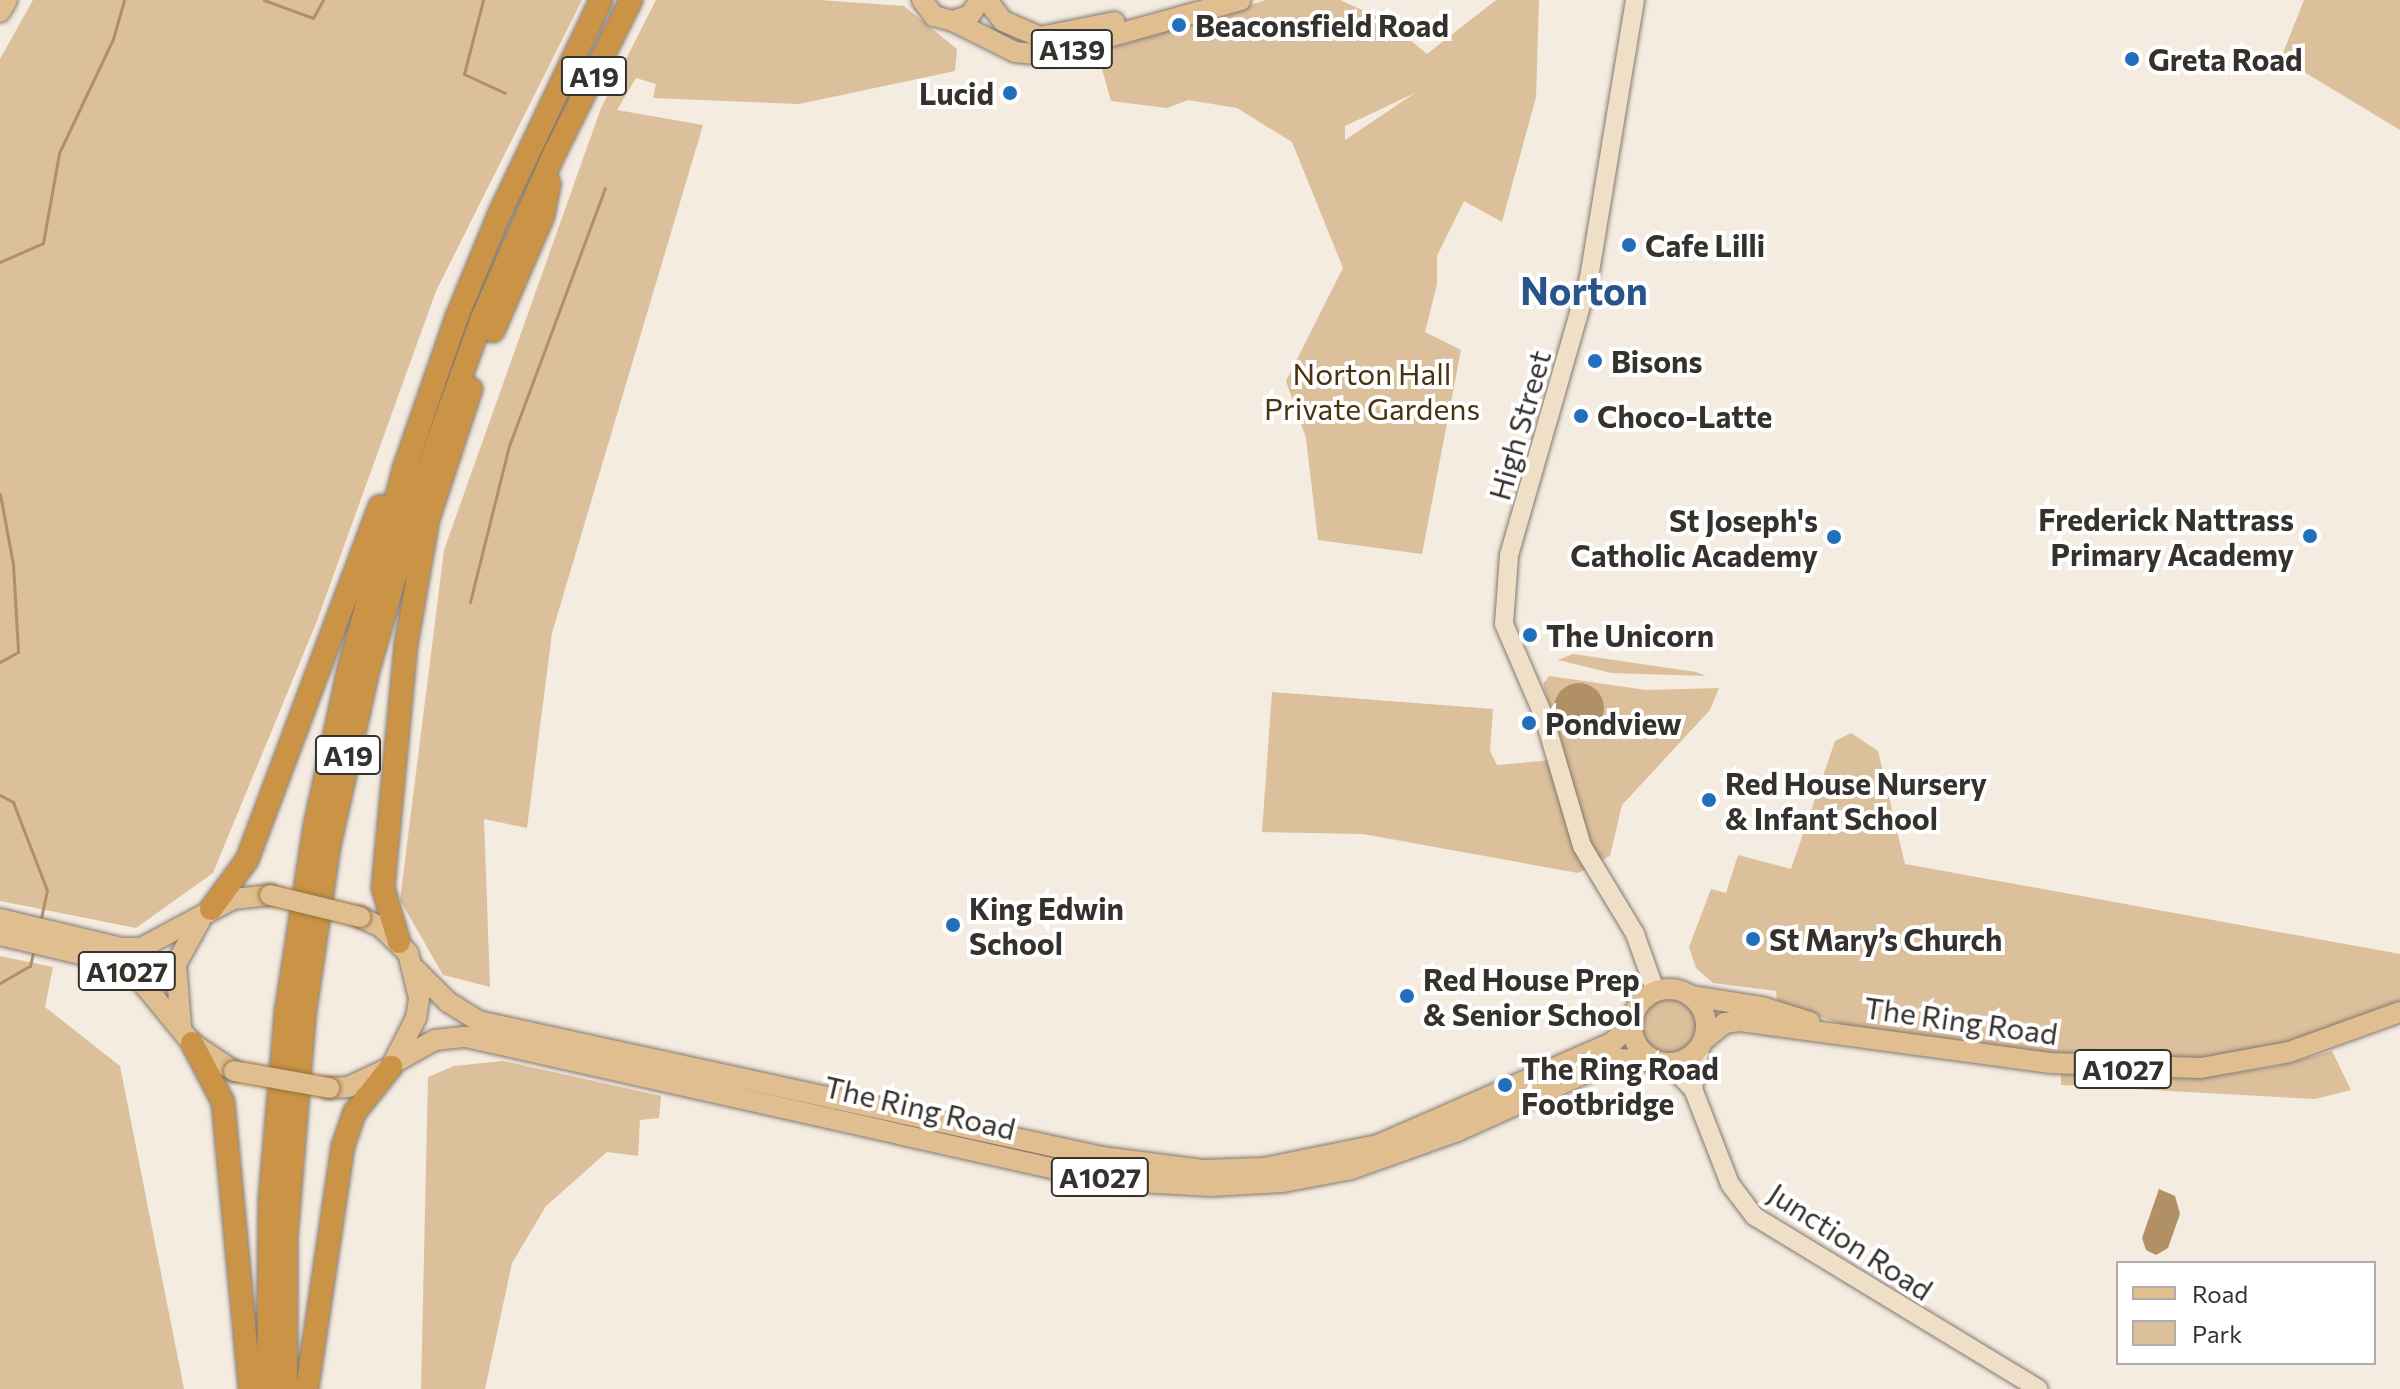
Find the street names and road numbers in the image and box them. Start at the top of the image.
road number: A139 [1030,25,1114,73]
road number: A19 [560,52,628,100]
street label: High Street [1480,346,1558,504]
road number: A19 [314,731,382,779]
road number: A1027 [77,947,177,995]
street label: The Ring Road [1862,989,2060,1051]
road number: A1027 [2073,1045,2173,1093]
street label: The Ring Road [821,1068,1019,1146]
road number: A1027 [1050,1153,1150,1201]
street label: Junction Road [1762,1175,1940,1307]

